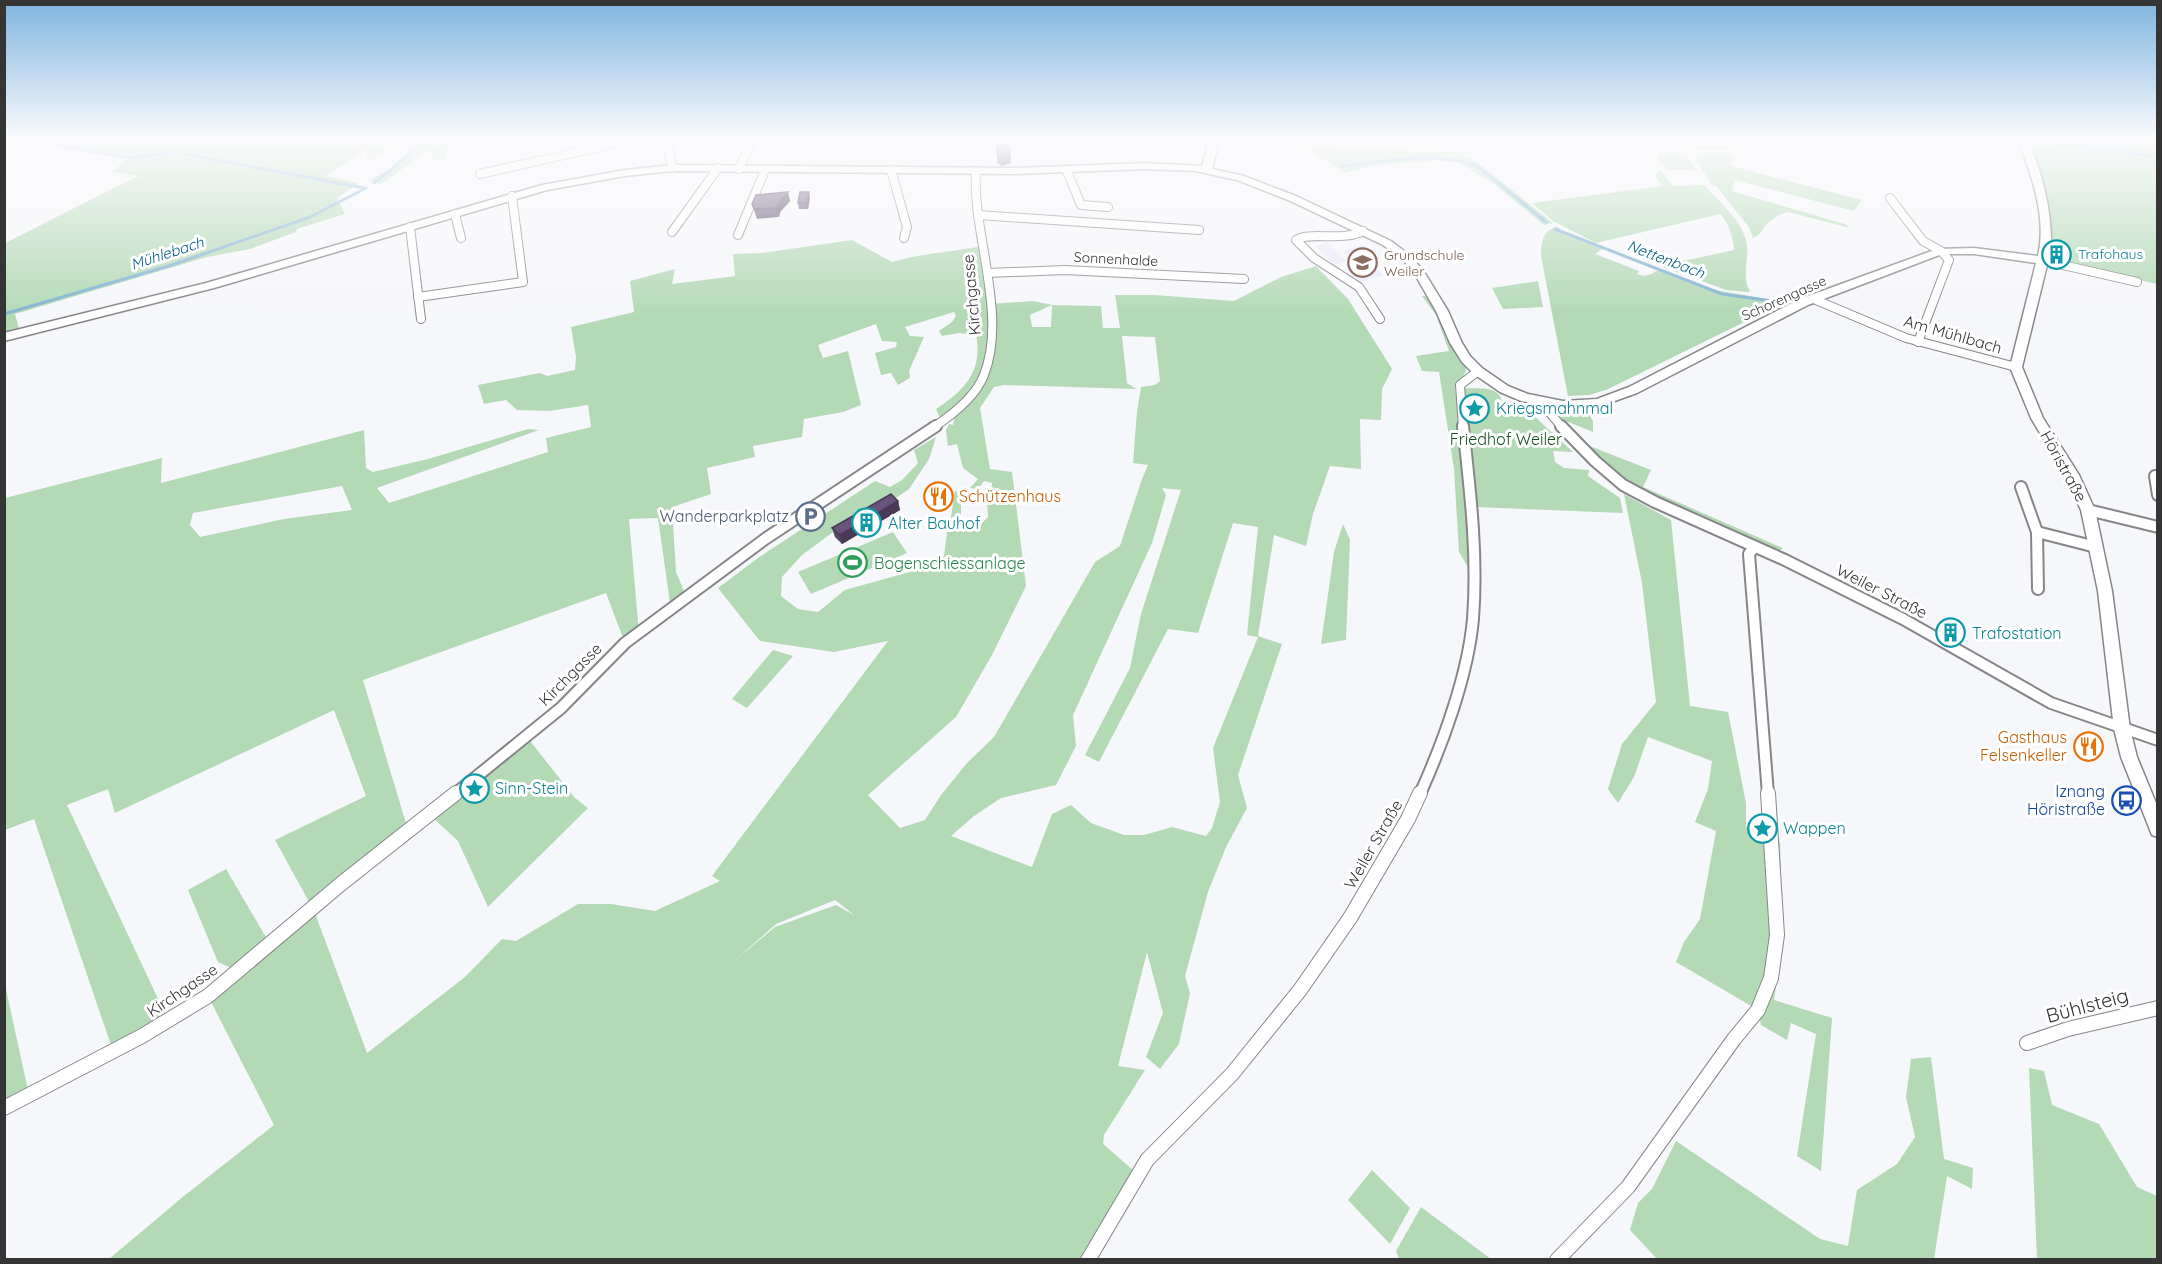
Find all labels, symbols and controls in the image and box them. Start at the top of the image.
water label: Mühlebach [128,232,206,274]
water label: Nettenbach [1625,236,1708,283]
building icon: Trafohaus [2041,238,2073,270]
place label: Trafohaus [2078,245,2143,263]
place label: Grundschule Weiler [1384,246,1464,280]
school or university icon: Grundschule Weiler [1347,247,1379,279]
street label: Sonnenhalde [1073,248,1159,270]
street label: Kirchgasse [958,254,984,336]
street label: Schorengasse [1739,271,1829,325]
street label: Am Mühlbach [1902,310,2004,358]
place icon: Kriegsmahnmal [1459,392,1491,424]
place label: Kriegsmahnmal [1496,398,1613,418]
street label: Höristraße [2036,427,2092,505]
park label: Friedhof Weiler [1450,429,1562,449]
restaurant icon: Schützenhaus [922,480,954,512]
place label: Schützenhaus [959,486,1061,506]
parking icon: Wanderparkplatz [794,500,826,532]
place label: Wanderparkplatz [660,506,789,526]
building icon: Alter Bauhof [851,507,883,539]
place label: Alter Bauhof [888,513,981,533]
sports icon: Bogenschiessanlage [837,547,869,579]
place label: Bogenschiessanlage [874,553,1026,573]
street label: Weiler Straße [1833,559,1931,623]
building icon: Trafostation [1935,617,1967,649]
place label: Trafostation [1972,623,2062,643]
street label: Kirchgasse [534,638,606,710]
place label: Gasthaus Felsenkeller [1980,727,2067,765]
restaurant icon: Gasthaus Felsenkeller [2072,730,2104,762]
place icon: Sinn-Stein [458,772,490,804]
place label: Sinn-Stein [495,778,568,798]
place label: Iznang Höristraße [2027,781,2105,819]
bus stop icon: Iznang Höristraße [2110,784,2142,816]
street label: Weiler Straße [1339,796,1407,892]
place icon: Wappen [1746,812,1778,844]
place label: Wappen [1783,818,1846,838]
street label: Kirchgasse [143,959,221,1021]
street label: Bühlsteig [2043,982,2131,1028]

